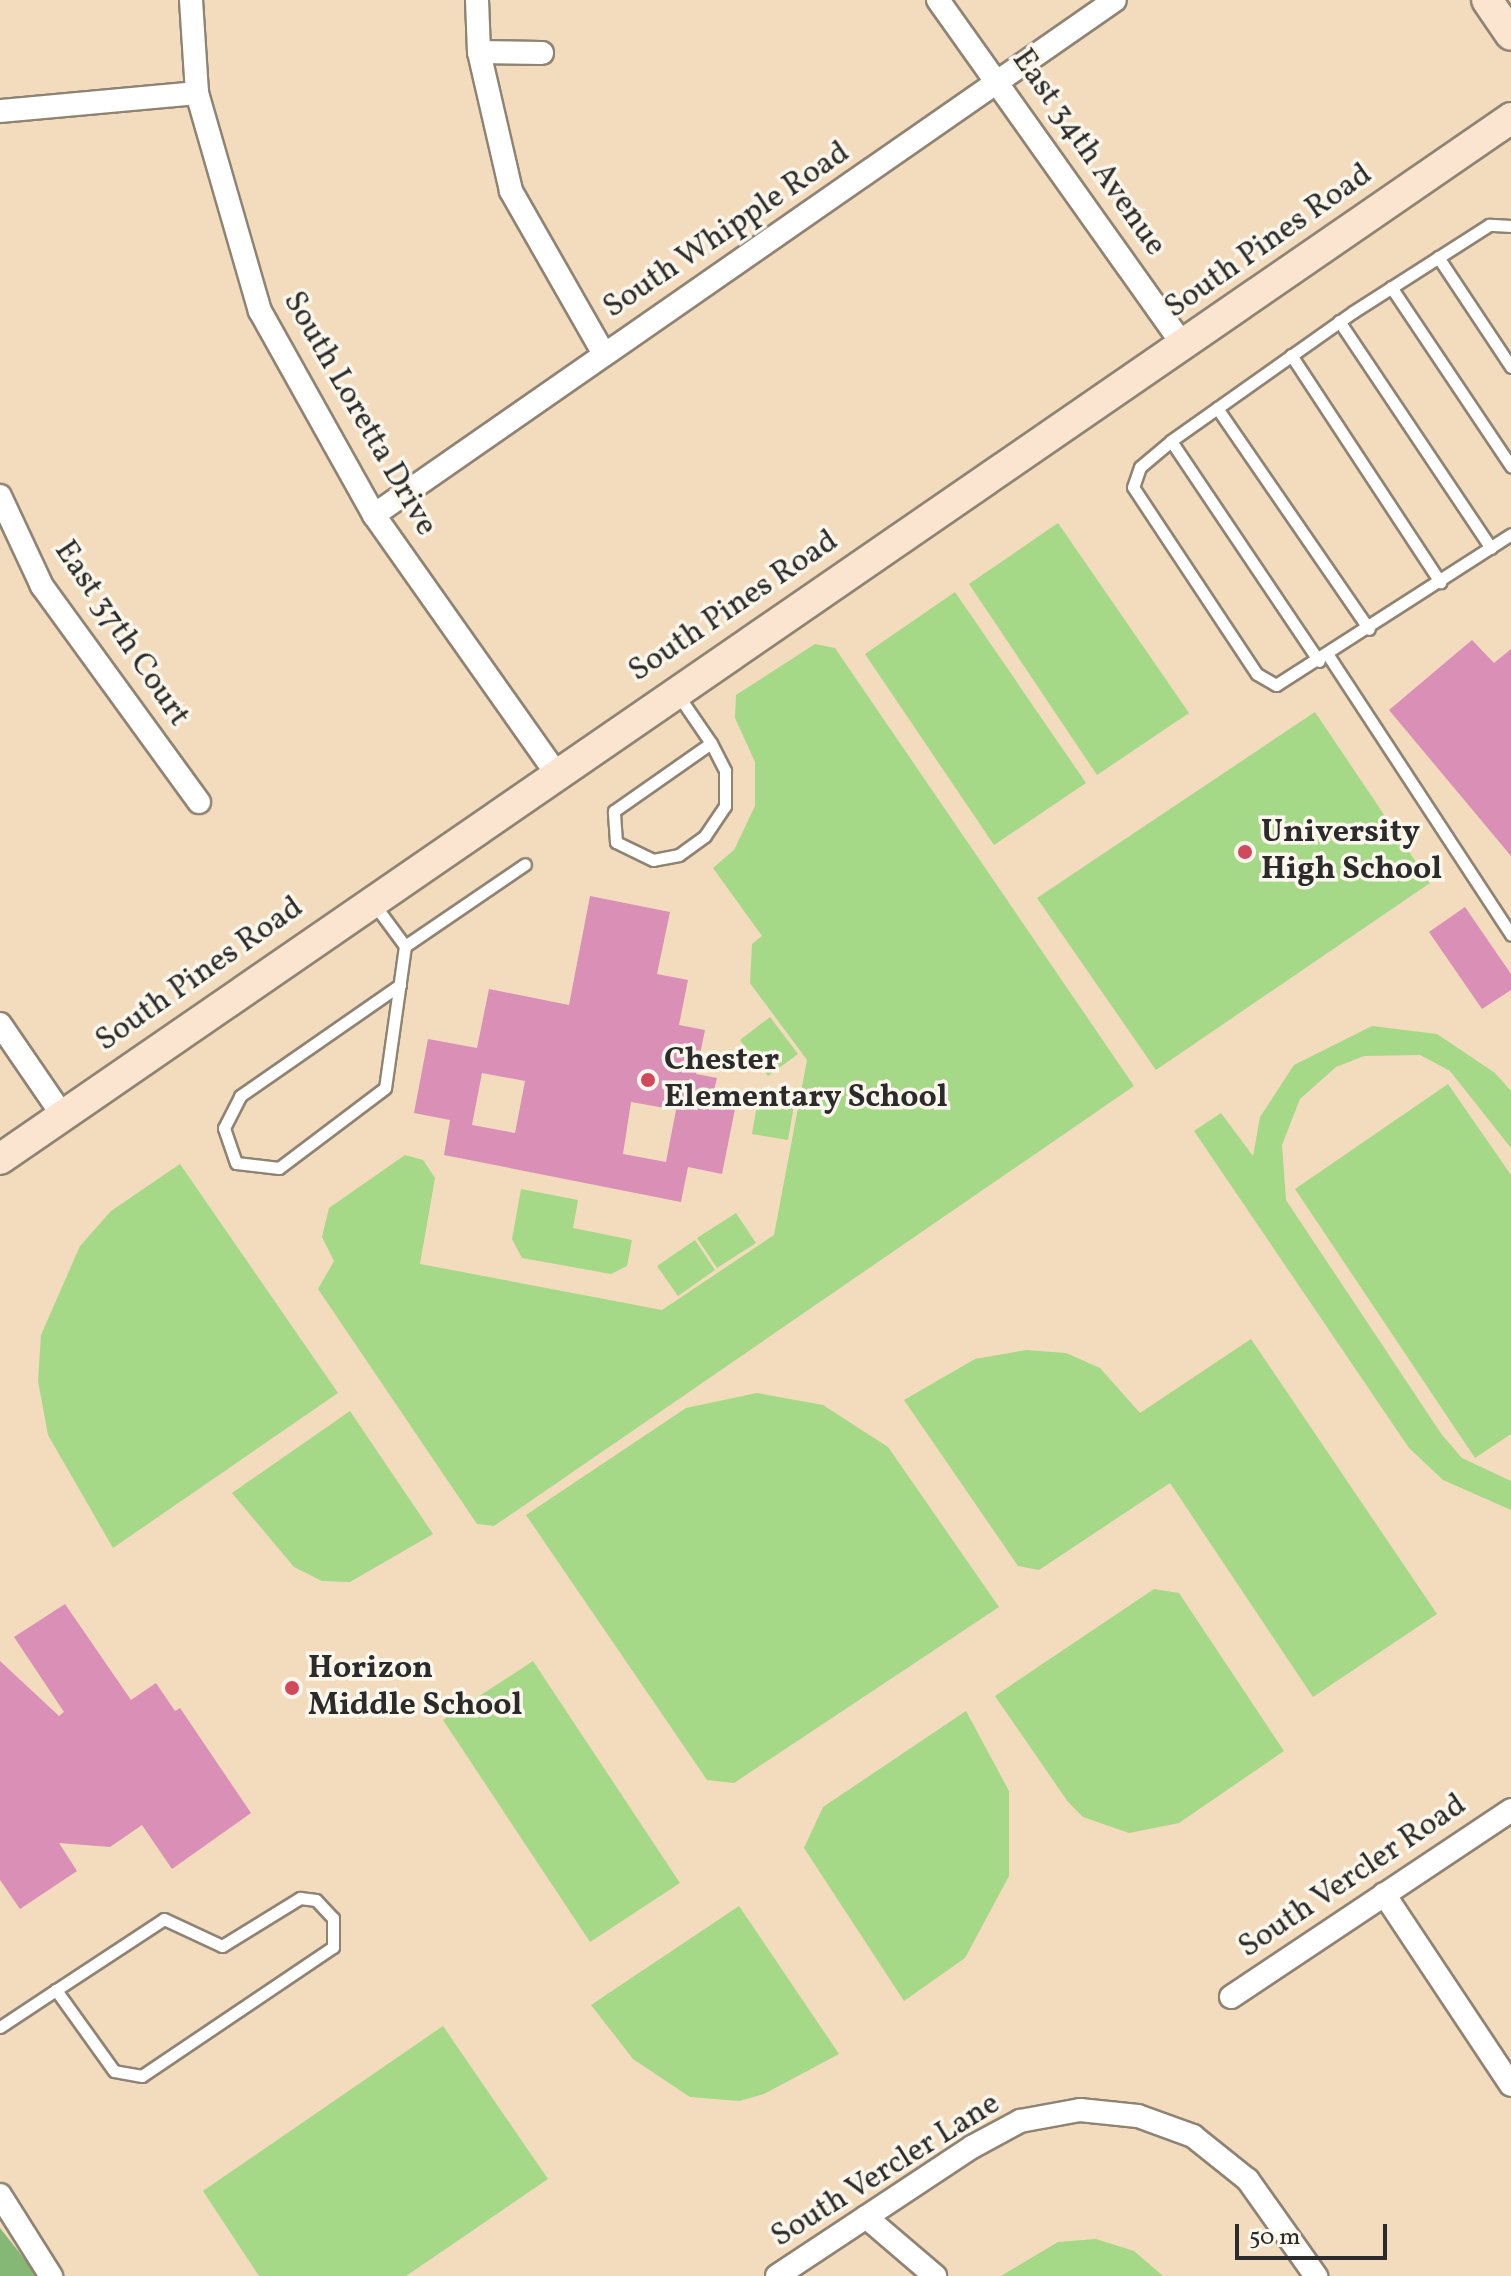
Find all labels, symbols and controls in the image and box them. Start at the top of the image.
street label: East 34th Avenue [1002,42,1174,264]
street label: South Whipple Road [596,134,858,328]
street label: South Pines Road [1158,156,1380,328]
street label: South Loretta Drive [273,285,445,543]
street label: South Pines Road [622,523,846,691]
street label: East 37th Court [45,534,197,734]
place label: University High School [1261,815,1442,890]
marker: University High School [1236,843,1254,861]
street label: South Pines Road [89,889,311,1061]
place label: Chester Elementary School [664,1043,948,1118]
marker: Chester Elementary School [639,1071,657,1089]
place label: Horizon Middle School [308,1651,522,1726]
marker: Horizon Middle School [283,1679,301,1697]
street label: South Vercler Road [1231,1786,1475,1968]
street label: South Vercler Lane [764,2085,1008,2257]
scale bar [1239,2208,1391,2258]
text: 50 m [1249,2221,1301,2255]

